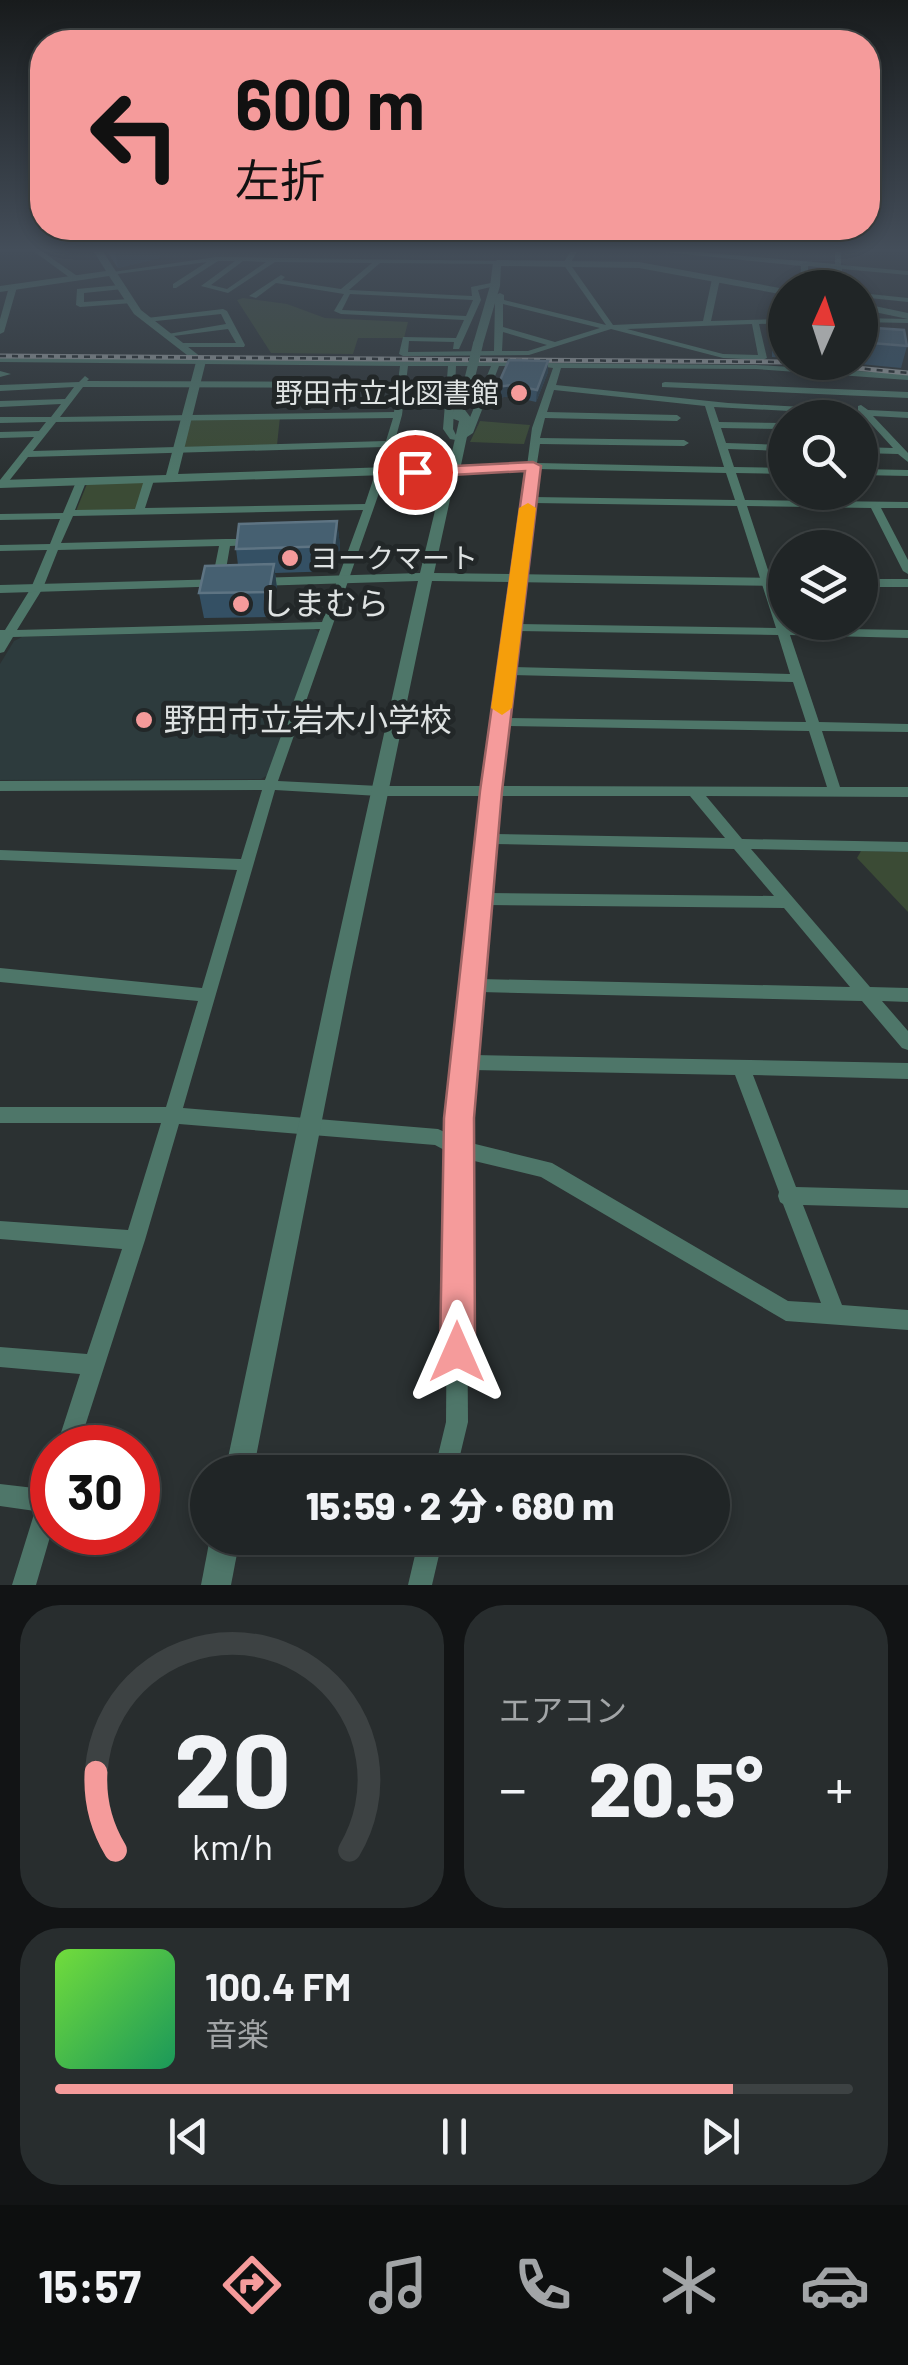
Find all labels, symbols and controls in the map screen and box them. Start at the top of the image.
text: 600 m [235,60,425,144]
icon: left [70,70,200,200]
text: 左折 [235,152,325,206]
north arrow [768,270,878,380]
map controls [768,270,878,640]
place label: 野田市立北図書館 [275,375,499,409]
marker: 野田市立北図書館 [508,382,530,404]
button: search [768,400,878,510]
pin [373,430,458,515]
icon: arrive [388,445,443,500]
button: layers [768,530,878,640]
place label: ヨークマート [310,540,478,574]
marker: ヨークマート [279,547,301,569]
place label: しまむら [261,583,389,621]
marker: しまむら [230,593,252,615]
place label: 野田市立岩木小学校 [164,699,452,737]
marker: 野田市立岩木小学校 [133,709,155,731]
position arrow [405,1300,509,1404]
speed limit sign: 30 [30,1425,160,1555]
text: 15:59 · 2 分 · 680 m [306,1482,614,1528]
text: エアコン [499,1690,627,1728]
text: 20 [173,1704,291,1829]
text: 20.5° [589,1742,763,1832]
text: − [499,1754,527,1820]
text: + [825,1754,853,1820]
text: km/h [192,1824,272,1867]
text: 100.4 FM [205,1963,351,2009]
text: 音楽 [205,2014,269,2052]
icon: previous [161,2109,216,2164]
icon: pause [427,2109,482,2164]
icon: next [693,2109,748,2164]
icon: directions [217,2250,287,2320]
icon: music [363,2250,433,2320]
icon: phone [508,2250,578,2320]
icon: climate [654,2250,724,2320]
icon: car [800,2250,870,2320]
text: 15:57 [38,2258,141,2312]

